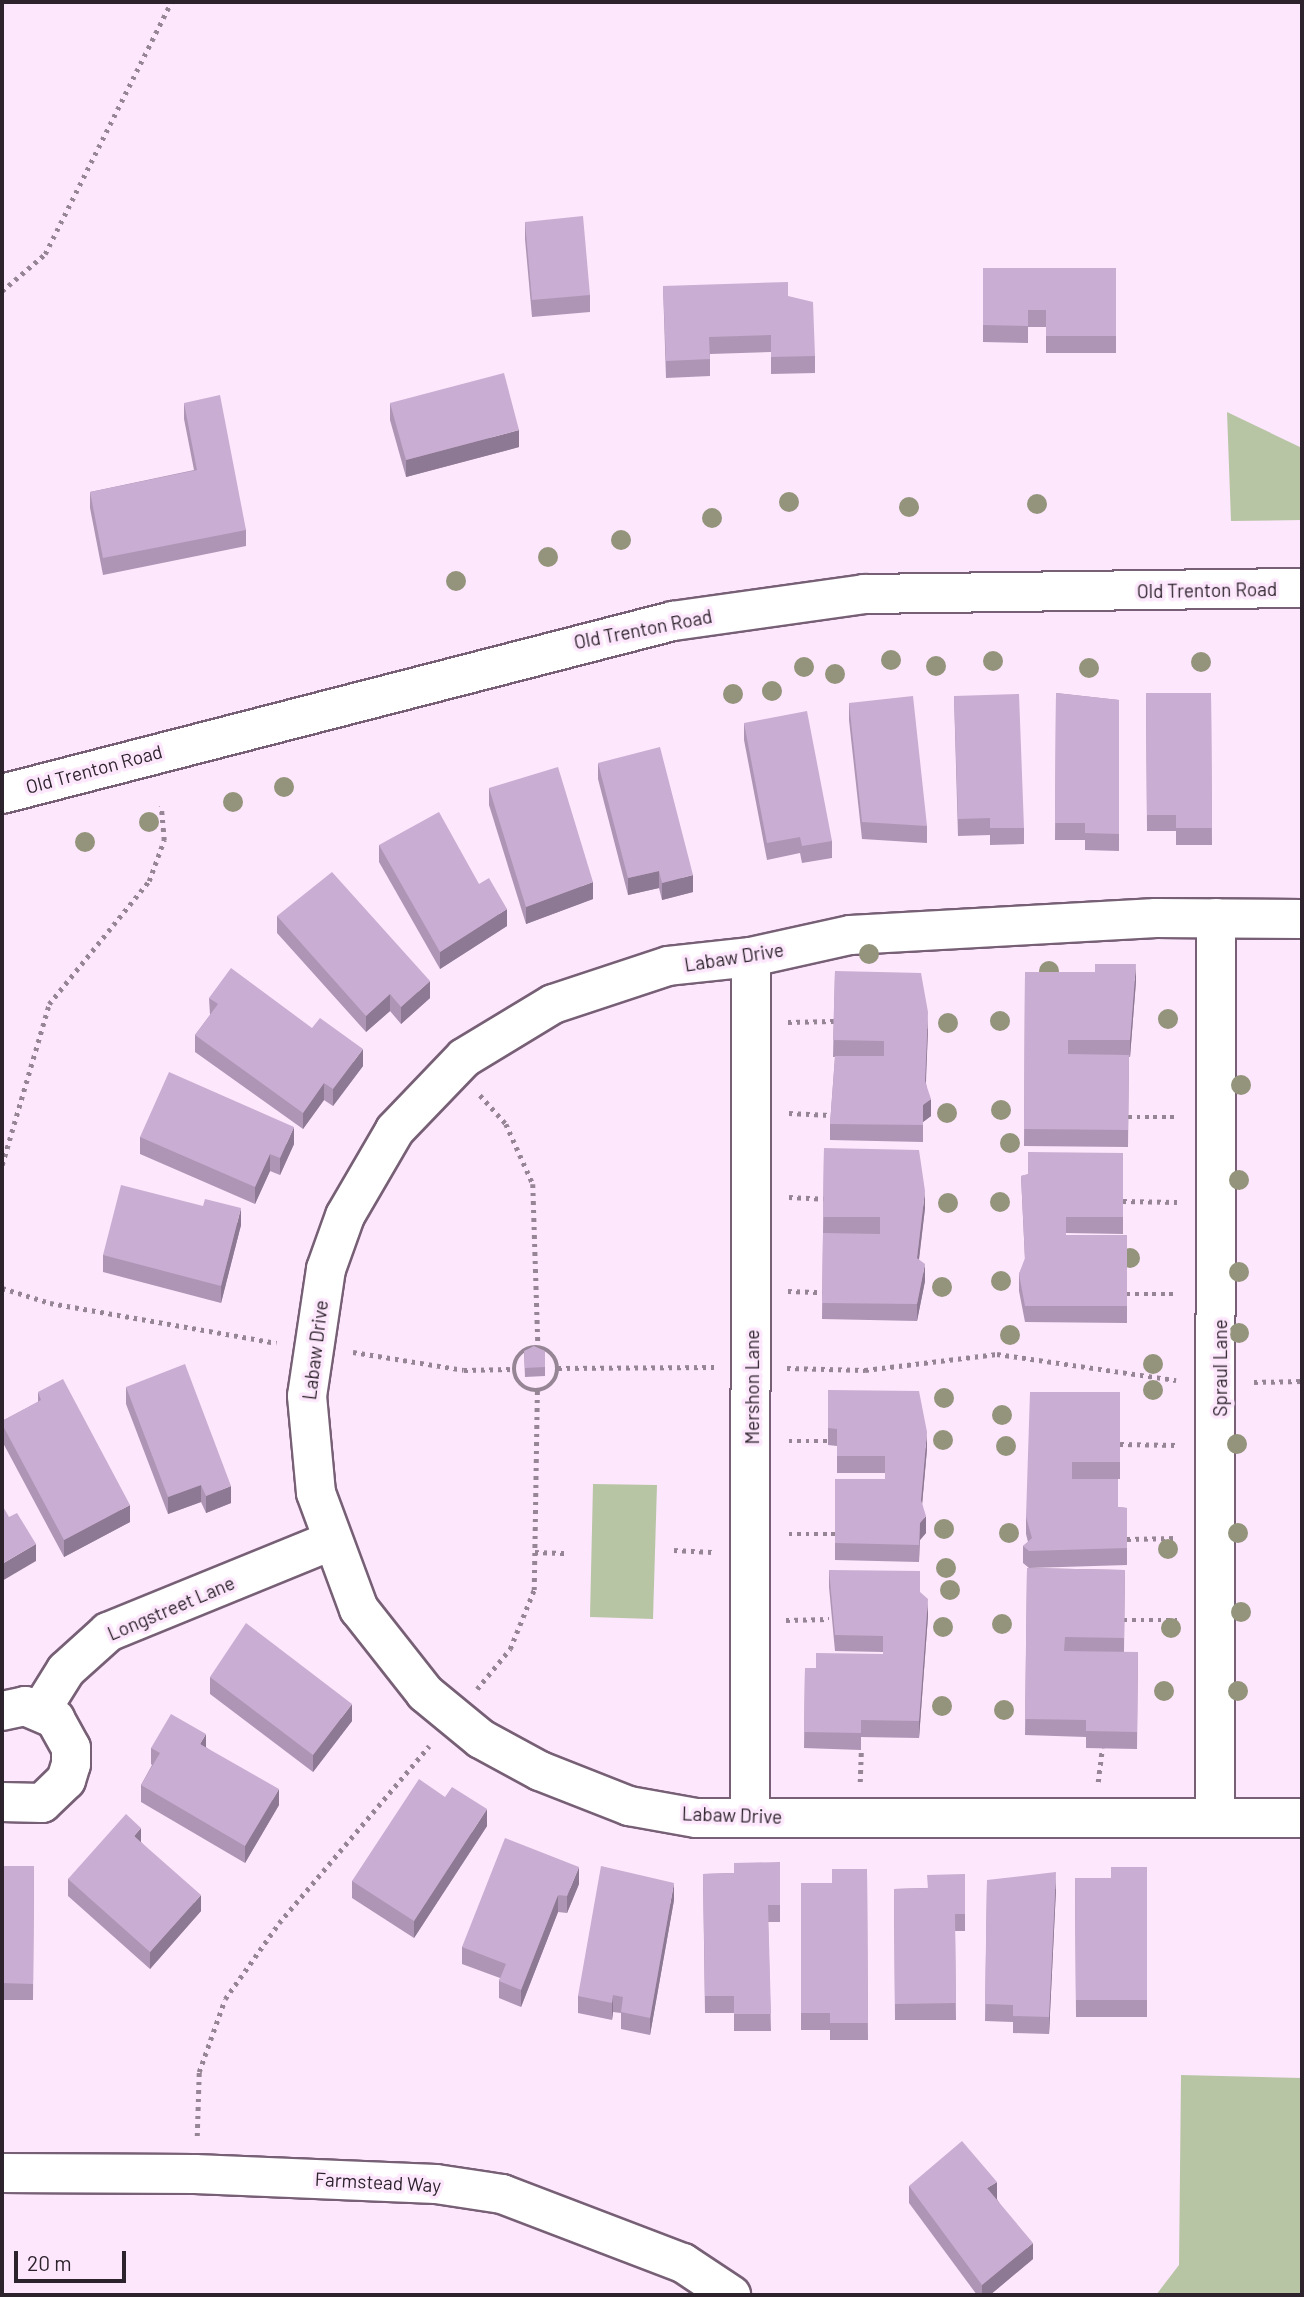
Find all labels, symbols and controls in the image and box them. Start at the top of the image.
street label: Old Trenton Road [1137,577,1277,603]
street label: Old Trenton Road [572,604,714,654]
street label: Old Trenton Road [23,740,165,798]
street label: Labaw Drive [683,938,785,976]
street label: Labaw Drive [298,1299,332,1401]
street label: Spraul Lane [1209,1319,1231,1417]
street label: Mershon Lane [741,1330,763,1444]
street label: Longstreet Lane [104,1571,238,1645]
street label: Labaw Drive [681,1802,783,1828]
street label: Farmstead Way [314,2167,442,2197]
scale bar [18,2238,130,2282]
text: 20 m [27,2250,72,2275]

